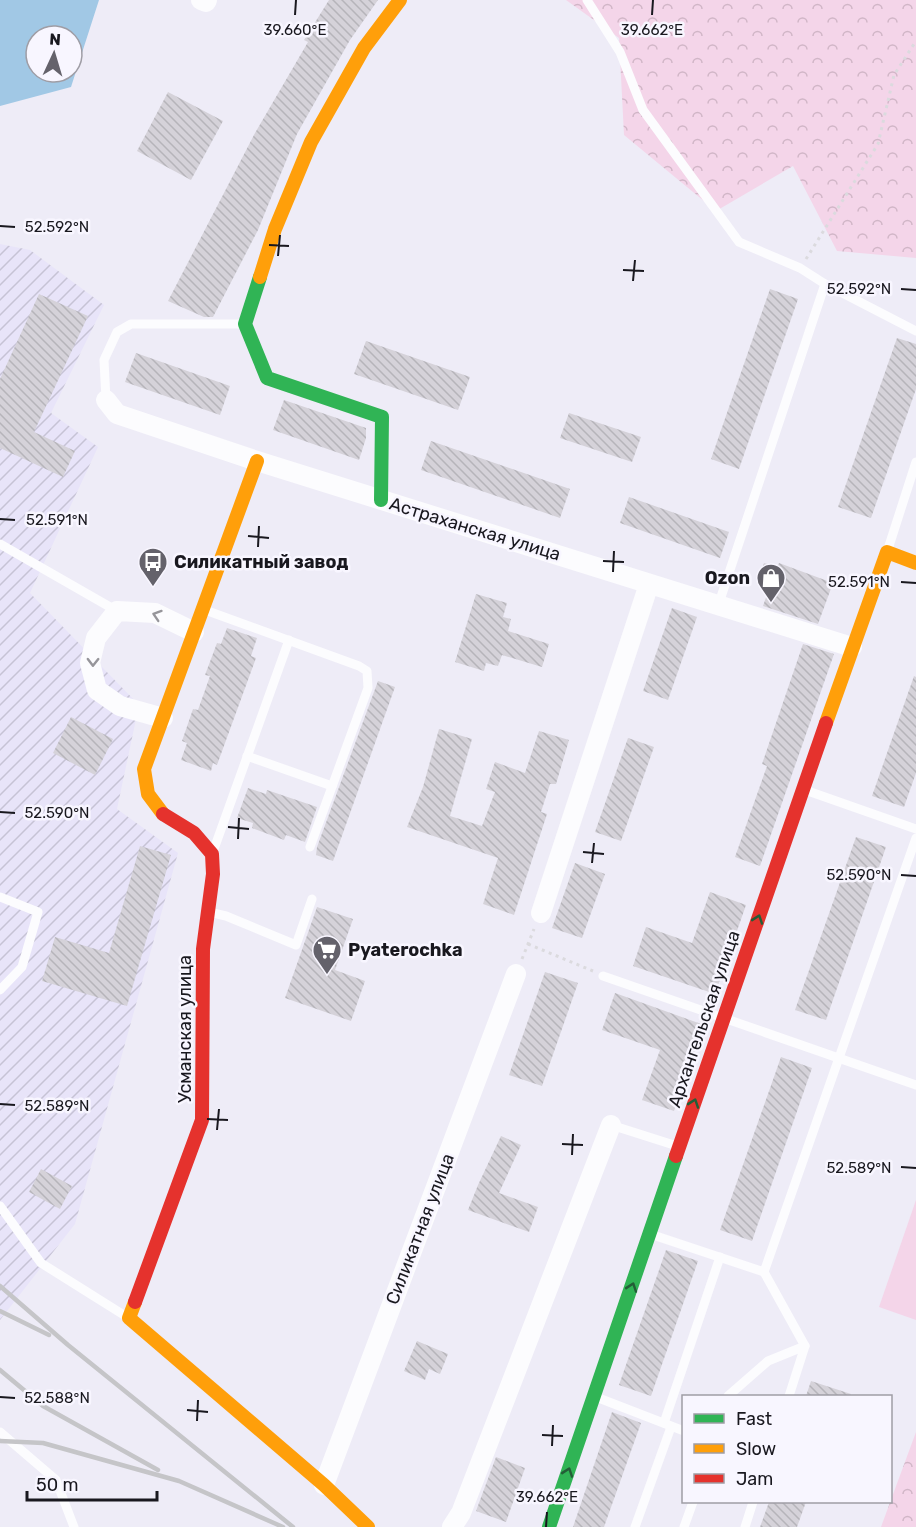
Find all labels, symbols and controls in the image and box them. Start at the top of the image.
text: 39.660°E [263,21,327,39]
text: 39.662°E [621,21,683,39]
north arrow [24,24,84,84]
text: N [49,30,61,49]
text: 52.592°N [25,218,89,236]
text: 52.592°N [827,280,891,298]
street label: Астраханская улица [387,492,563,566]
text: 52.591°N [26,511,88,529]
bus stop icon: Силикатный завод [137,546,169,588]
place label: Силикатный завод [174,551,348,573]
shop icon: Ozon [755,562,787,604]
place label: Ozon [705,567,750,589]
text: 52.591°N [828,573,890,591]
one-way arrow [152,610,163,623]
one-way arrow [86,658,99,667]
text: 52.590°N [24,804,90,822]
text: 52.590°N [826,866,892,884]
one-way arrow [751,914,764,925]
street label: Архангельская улица [663,928,745,1110]
supermarket icon: Pyaterochka [311,934,343,976]
place label: Pyaterochka [348,939,463,961]
street label: Усманская улица [174,955,196,1103]
text: 52.589°N [24,1097,90,1115]
one-way arrow [687,1098,700,1109]
street label: Силикатная улица [381,1150,459,1308]
text: 52.589°N [826,1159,892,1177]
one-way arrow [624,1283,637,1293]
text: 52.588°N [24,1389,90,1407]
legend [682,1395,892,1503]
text: Fast [736,1408,772,1430]
text: Slow [736,1438,776,1460]
scale bar [27,1464,158,1502]
one-way arrow [560,1467,573,1478]
text: Jam [736,1468,773,1490]
text: 50 m [36,1474,79,1496]
text: 39.662°E [516,1488,578,1506]

